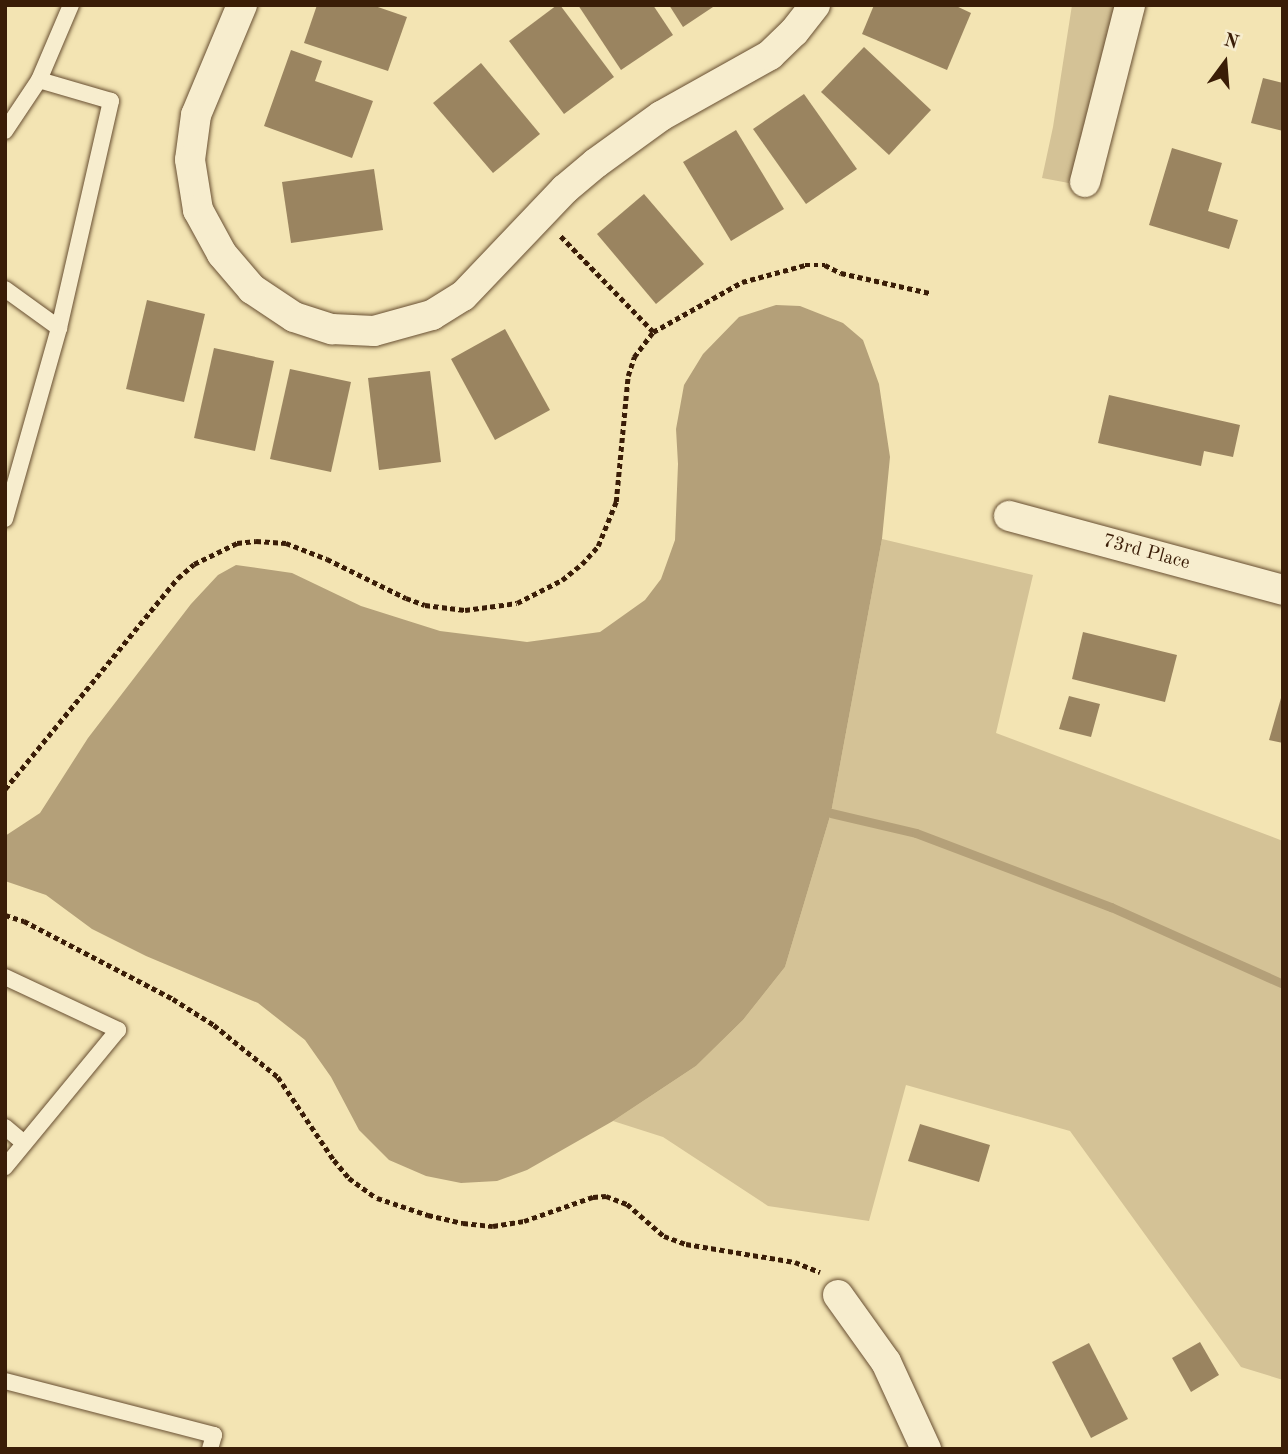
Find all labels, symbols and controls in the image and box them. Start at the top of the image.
north arrow [1190,28,1260,98]
text: N [1221,31,1241,53]
street label: 73rd Place [1100,530,1192,576]

